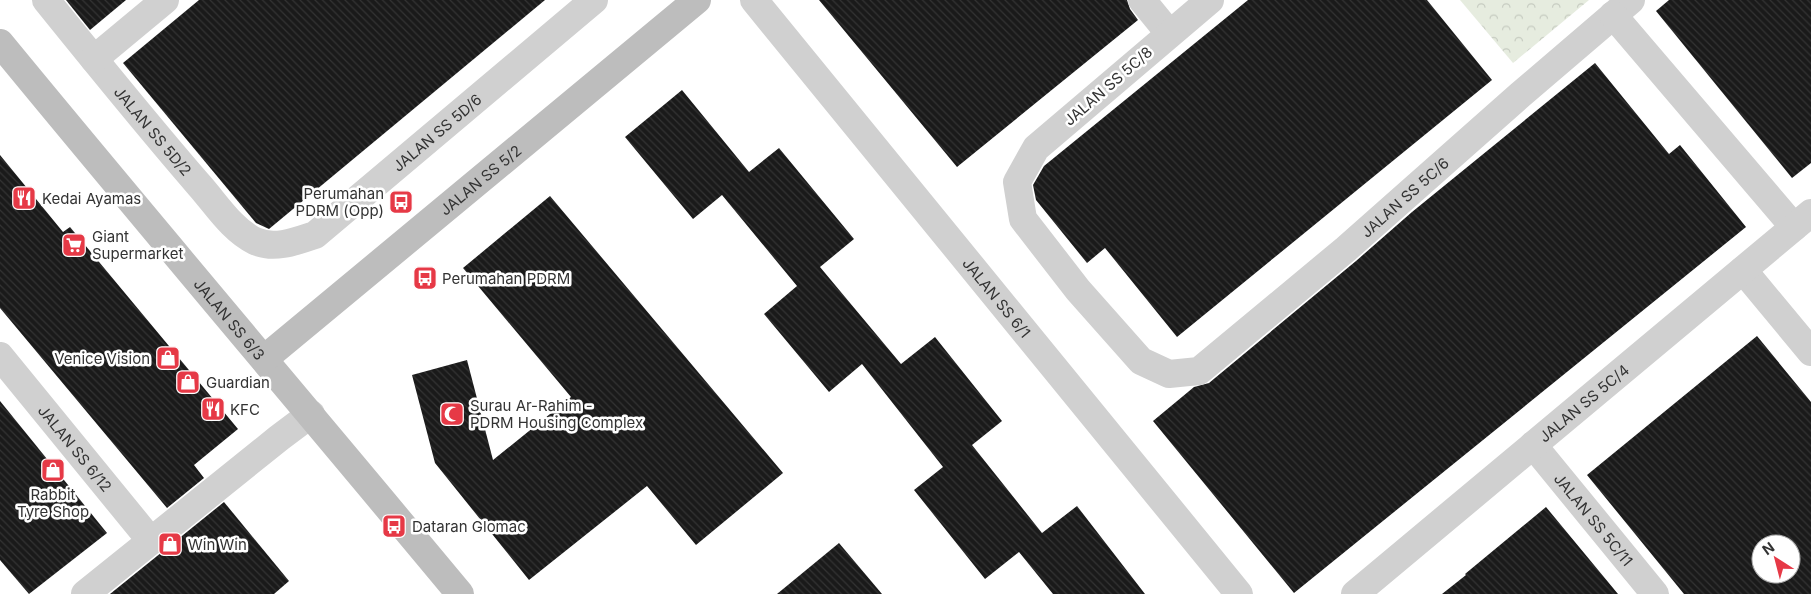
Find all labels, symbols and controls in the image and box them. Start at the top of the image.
street label: JALAN SS 5C/8 [1060,42,1156,130]
street label: JALAN SS 5D/2 [110,82,196,179]
street label: JALAN SS 5D/6 [388,89,485,175]
street label: JALAN SS 5/2 [436,140,525,219]
street label: JALAN SS 5C/6 [1357,153,1453,241]
place label: Perumahan PDRM (Opp) [296,184,384,220]
restaurant icon: Kedai Ayamas [11,185,37,211]
place label: Kedai Ayamas [42,189,141,208]
bus stop icon: Perumahan PDRM (Opp) [388,189,414,215]
place label: Giant Supermarket [92,227,183,263]
supermarket icon: Giant Supermarket [61,232,87,258]
street label: JALAN SS 6/1 [959,254,1035,341]
bus stop icon: Perumahan PDRM [412,265,438,291]
place label: Perumahan PDRM [442,269,570,288]
street label: JALAN SS 6/3 [190,274,269,364]
shop icon: Venice Vision [155,345,181,371]
place label: Venice Vision [54,349,150,368]
street label: JALAN SS 5C/4 [1535,360,1633,446]
shop icon: Guardian [175,369,201,395]
place label: Guardian [206,373,270,392]
restaurant icon: KFC [200,396,226,422]
place label: Surau Ar-Rahim - PDRM Housing Complex [470,396,643,432]
place label: KFC [230,400,260,419]
street label: JALAN SS 6/12 [34,401,116,495]
mosque icon: Surau Ar-Rahim - PDRM Housing Complex [439,401,465,427]
shop icon: Rabbit Tyre Shop [40,457,66,483]
street label: JALAN SS 5C/11 [1550,469,1637,569]
place label: Rabbit Tyre Shop [17,485,89,521]
bus stop icon: Dataran Glomac [381,513,407,539]
place label: Dataran Glomac [412,517,526,536]
shop icon: Win Win [157,531,183,557]
north arrow [1751,534,1801,584]
place label: Win Win [188,535,247,554]
text: N [1759,538,1777,558]

